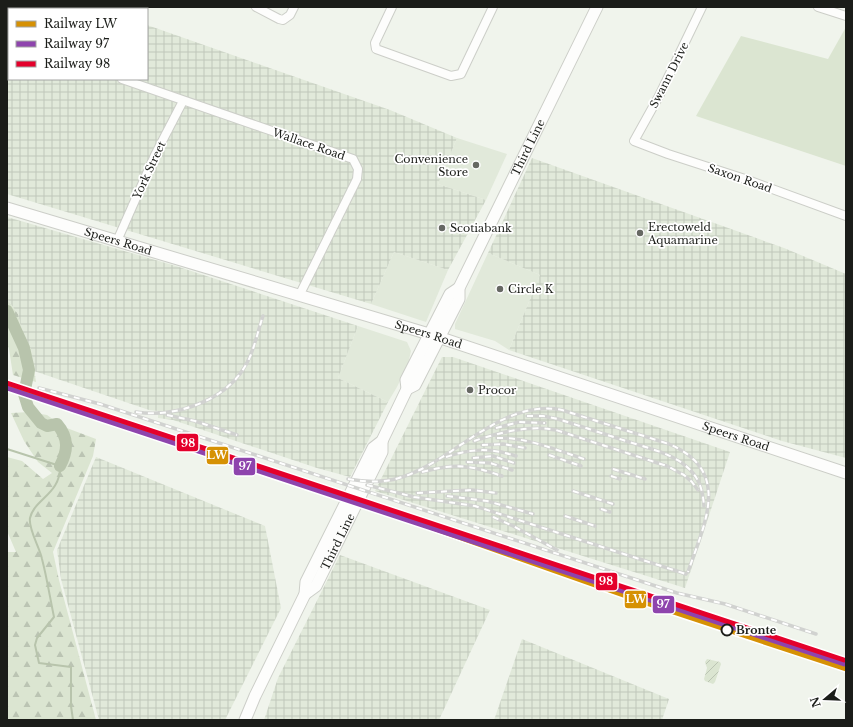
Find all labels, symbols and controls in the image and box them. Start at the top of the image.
legend [8,8,148,80]
text: Railway LW [44,16,118,31]
text: Railway 97 [44,36,110,51]
street label: Swann Drive [646,40,692,110]
text: Railway 98 [44,56,110,71]
street label: Third Line [508,117,548,178]
street label: Wallace Road [270,125,348,163]
street label: York Street [129,138,169,202]
place label: Convenience Store [394,152,468,179]
marker: Convenience Store [471,160,481,170]
street label: Saxon Road [706,160,774,196]
place label: Erectoweld Aquamarine [647,220,718,247]
place label: Scotiabank [450,221,512,235]
marker: Scotiabank [437,223,447,233]
street label: Speers Road [83,224,154,258]
marker: Erectoweld Aquamarine [635,228,645,238]
place label: Circle K [508,282,554,296]
marker: Circle K [495,284,505,294]
street label: Speers Road [393,317,465,352]
place label: Procor [478,383,517,397]
marker: Procor [465,385,475,395]
street label: Speers Road [701,419,772,454]
line badge: 98 [176,433,199,452]
text: 98 [181,436,195,450]
line badge: LW [206,446,229,465]
text: LW [207,448,228,462]
line badge: 97 [233,457,256,476]
text: 97 [238,459,252,473]
street label: Third Line [318,511,358,572]
line badge: 98 [595,572,618,591]
text: 98 [599,574,613,588]
line badge: LW [624,590,647,609]
text: LW [626,592,647,606]
line badge: 97 [652,595,675,614]
text: 97 [656,597,670,611]
marker: Bronte [720,623,734,637]
place label: Bronte [736,623,777,637]
north arrow [805,679,845,719]
text: N [807,694,824,709]

